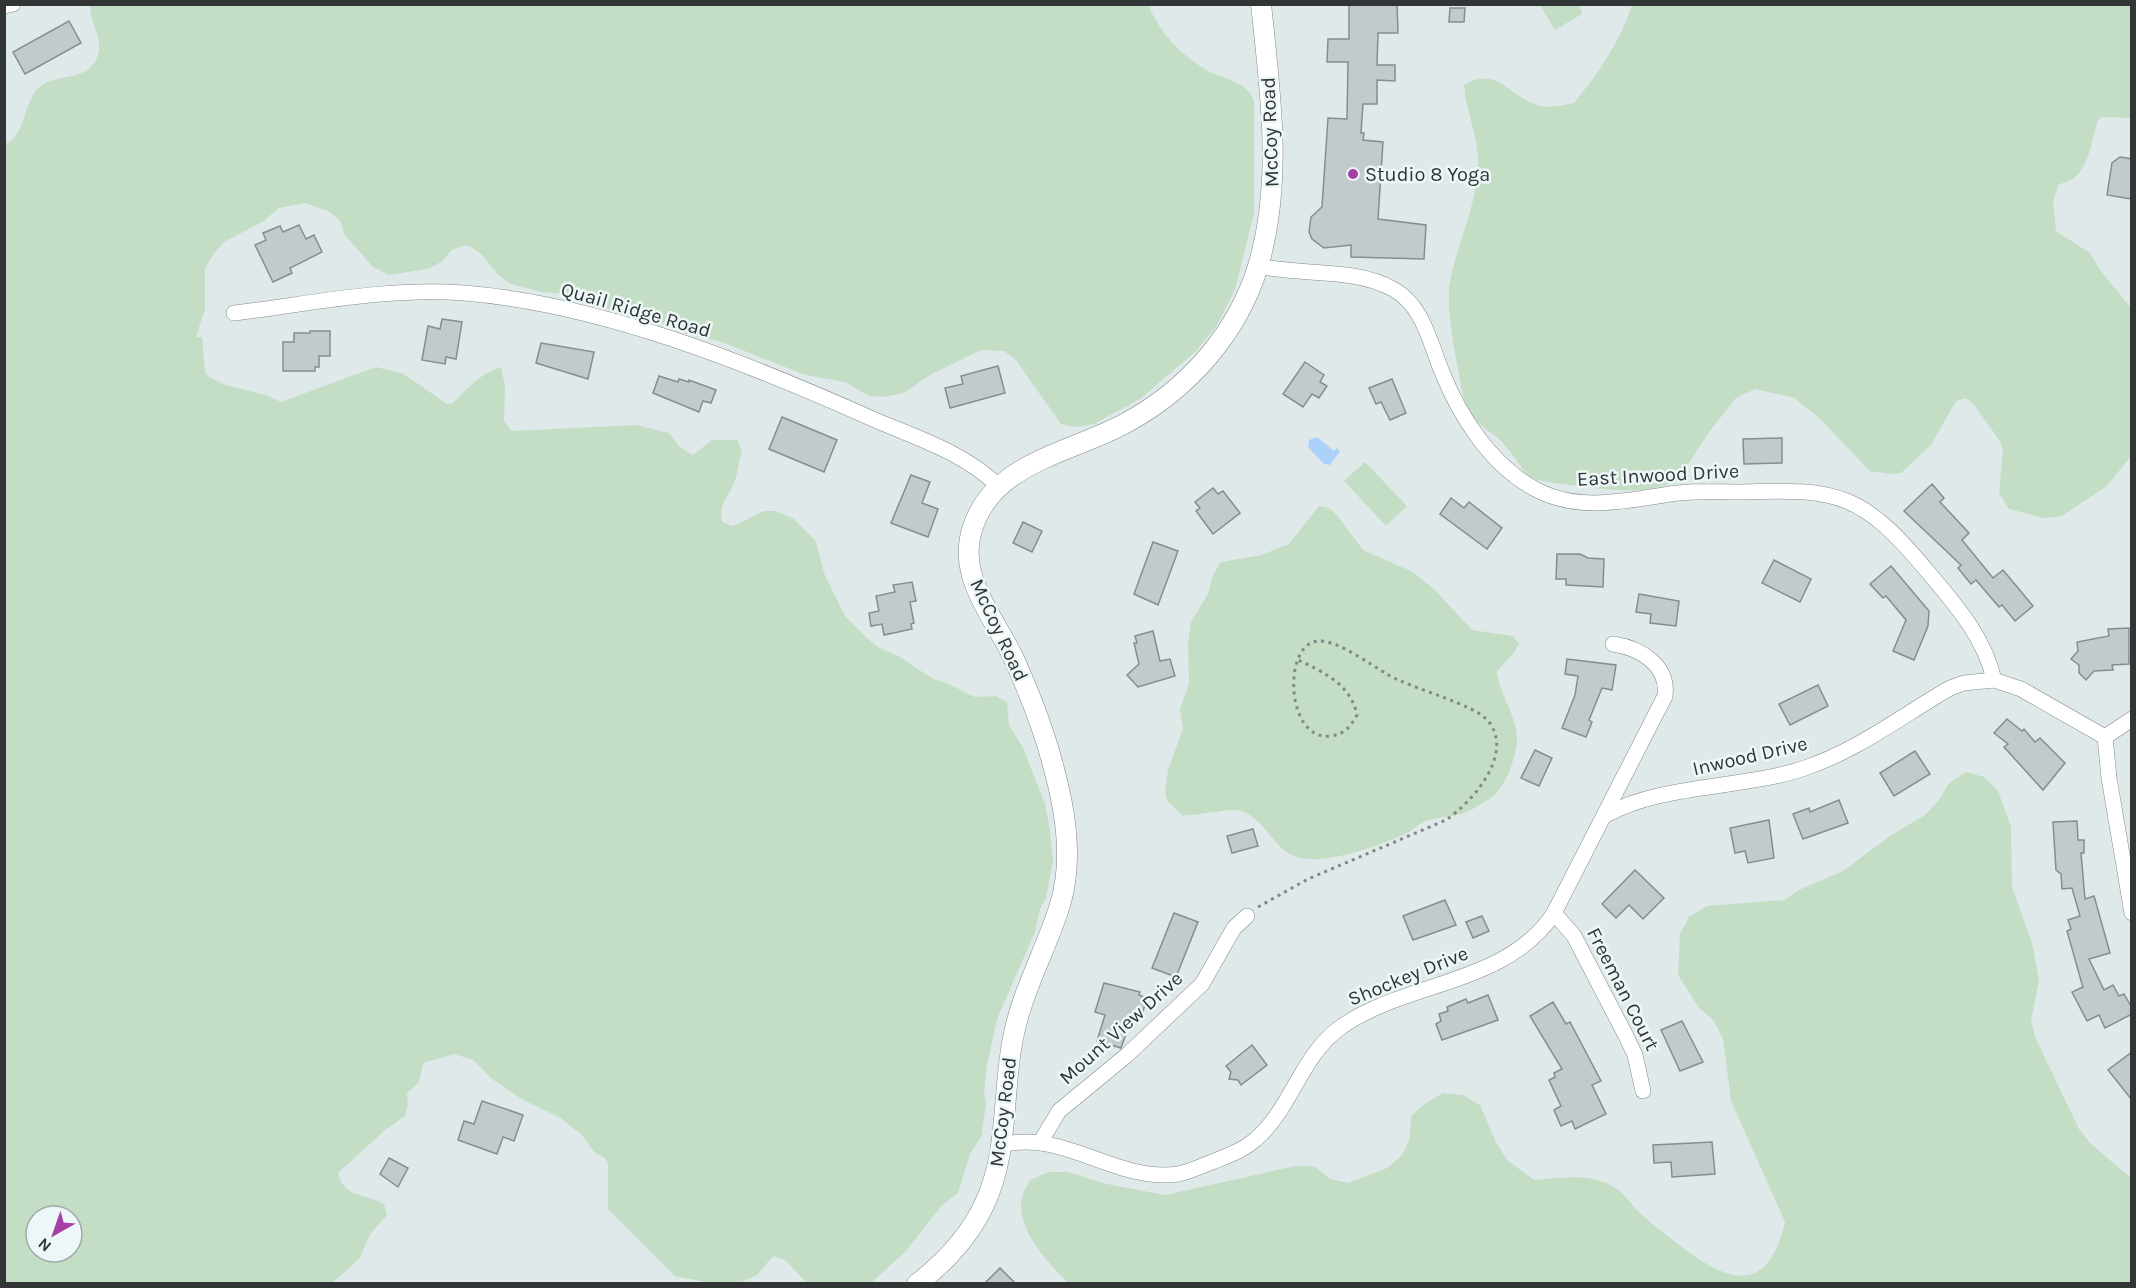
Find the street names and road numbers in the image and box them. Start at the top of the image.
street label: McCoy Road [1257,76,1283,188]
street label: Quail Ridge Road [558,278,714,342]
street label: East Inwood Drive [1576,459,1740,491]
street label: McCoy Road [965,575,1033,685]
street label: Inwood Drive [1690,732,1810,780]
street label: Freeman Court [1582,924,1664,1055]
street label: Shockey Drive [1344,941,1472,1011]
street label: Mount View Drive [1055,967,1187,1089]
street label: McCoy Road [985,1056,1021,1168]

